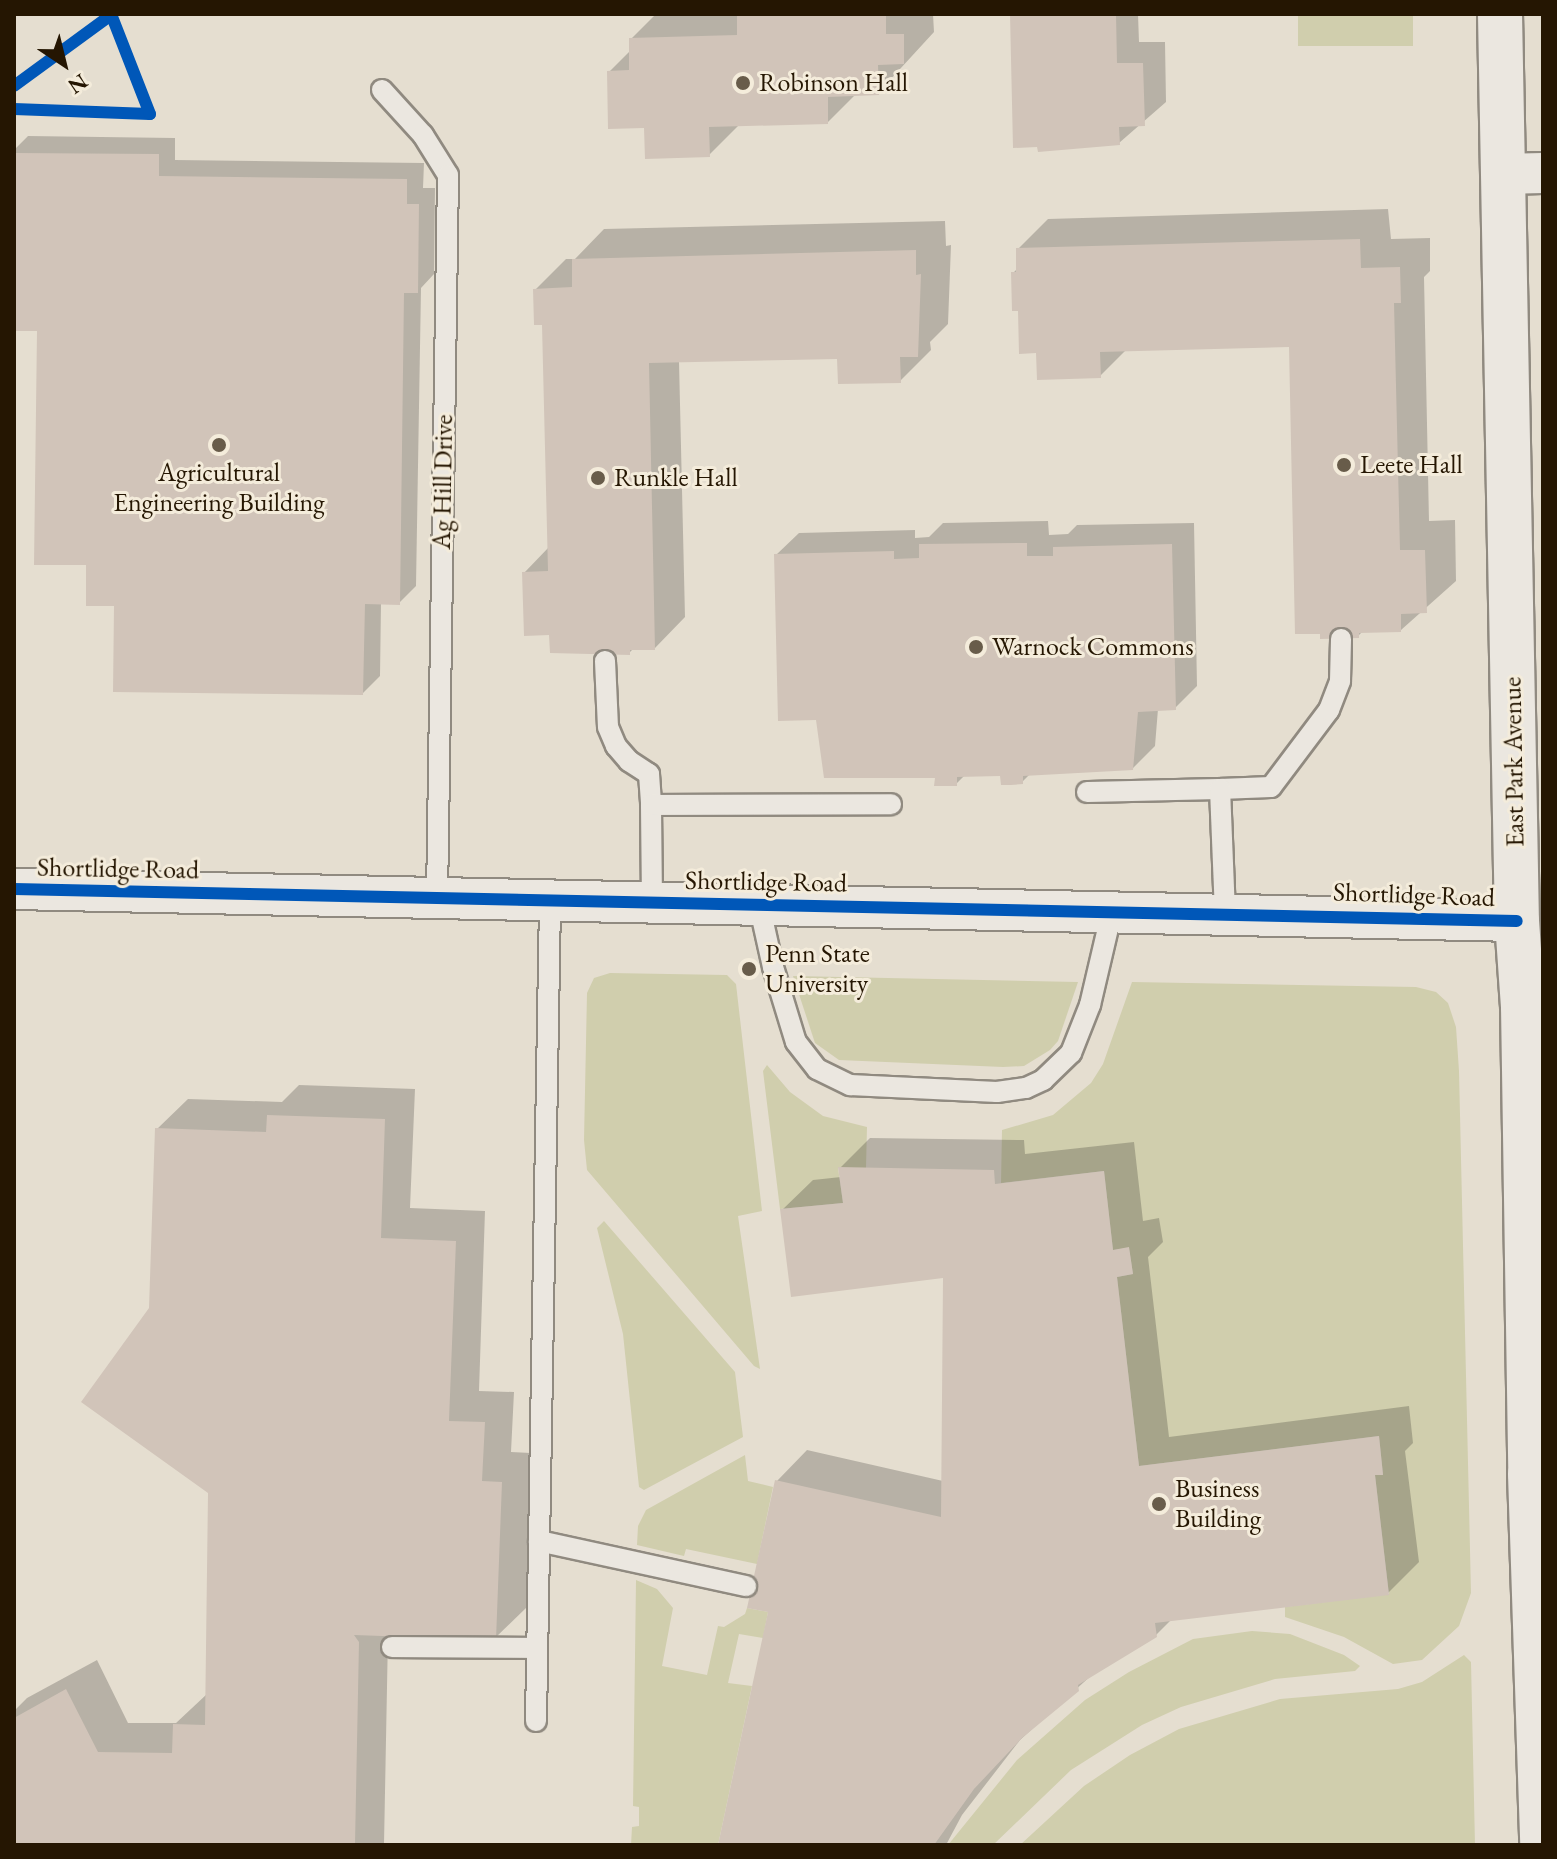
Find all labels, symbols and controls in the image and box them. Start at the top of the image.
north arrow [24,24,104,104]
text: N [62,67,94,101]
place label: Robinson Hall [759,67,908,99]
marker: Robinson Hall [734,74,752,92]
street label: Ag Hill Drive [426,414,460,550]
marker: Agricultural Engineering Building [210,436,228,454]
place label: Leete Hall [1360,449,1463,481]
marker: Leete Hall [1335,456,1353,474]
place label: Agricultural Engineering Building [113,457,325,518]
place label: Runkle Hall [614,462,738,494]
marker: Runkle Hall [589,469,607,487]
place label: Warnock Commons [992,631,1194,663]
marker: Warnock Commons [967,638,985,656]
street label: East Park Avenue [1497,677,1531,847]
street label: Shortlidge Road [37,852,199,886]
street label: Shortlidge Road [685,865,847,899]
street label: Shortlidge Road [1332,877,1496,913]
place label: Penn State University [765,938,870,1000]
marker: Penn State University [740,960,758,978]
place label: Business Building [1175,1473,1261,1534]
marker: Business Building [1150,1495,1168,1513]

